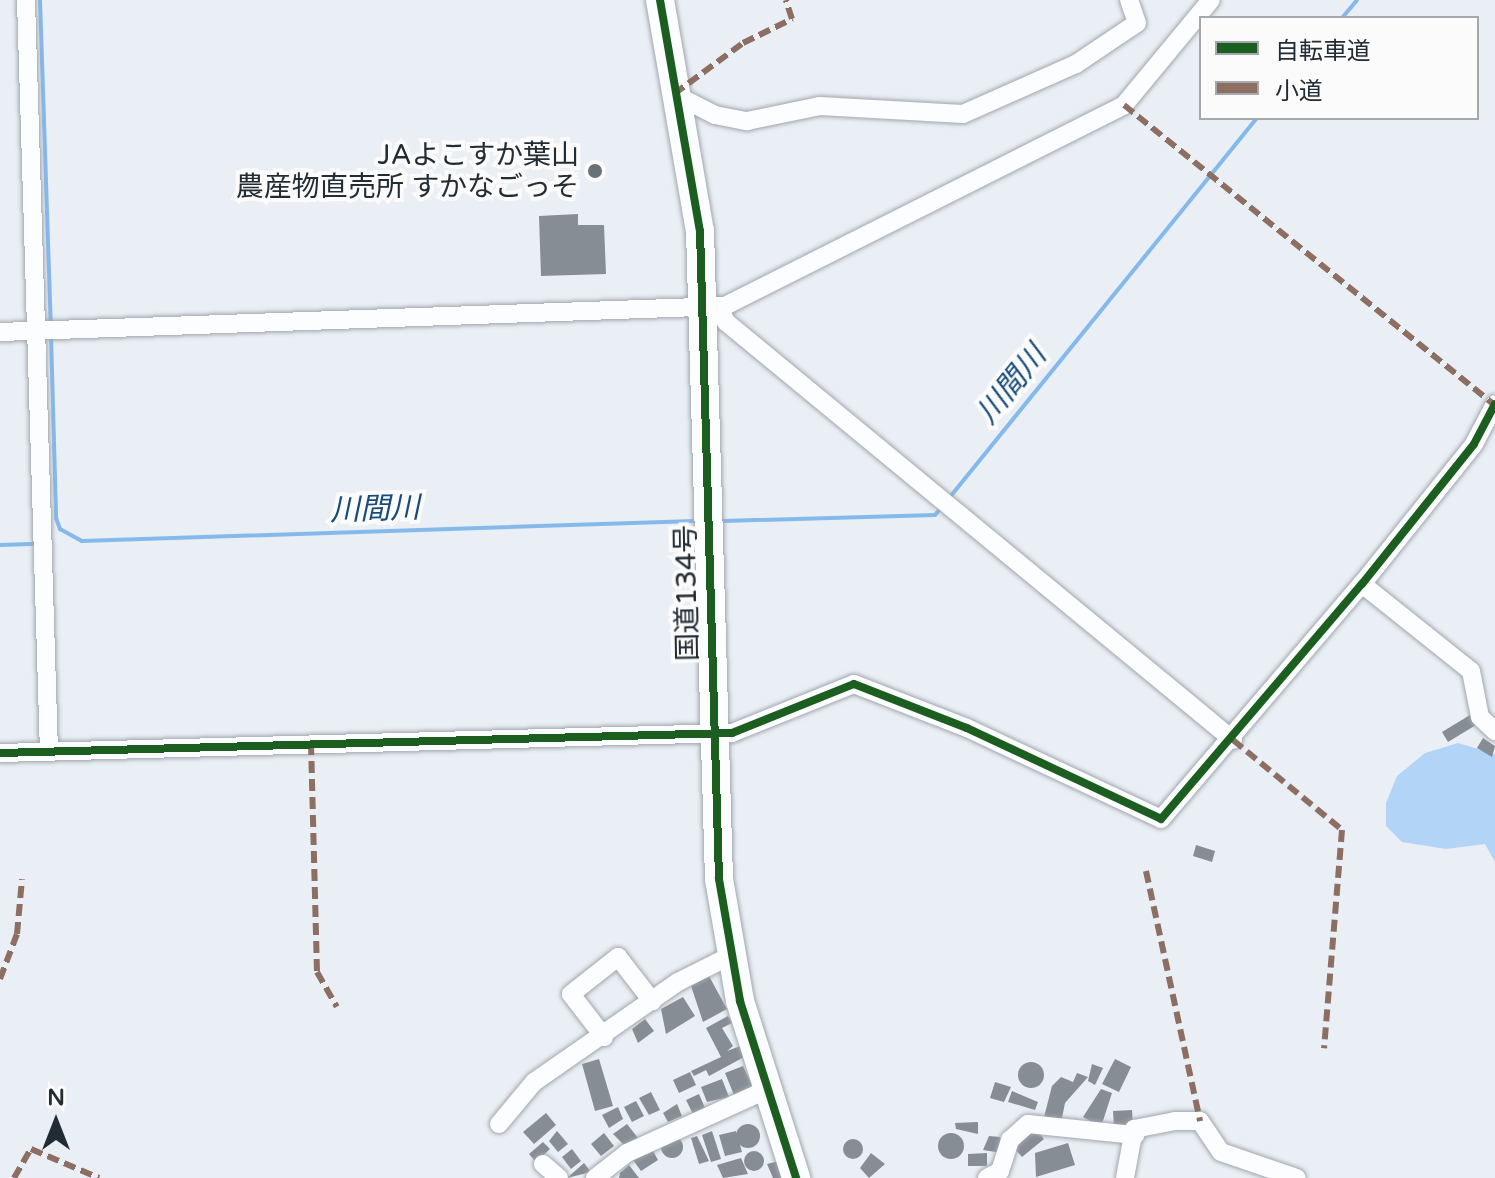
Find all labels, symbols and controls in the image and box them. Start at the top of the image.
legend [1199,16,1479,120]
text: 自転車道 [1275,37,1371,66]
text: 小道 [1275,77,1323,106]
place label: JAよこすか葉山 農産物直売所 すかなごっそ [236,138,579,204]
marker: JAよこすか葉山 農産物直売所 すかなごっそ [586,162,604,180]
water label: 川間川 [970,339,1054,431]
water label: 川間川 [329,490,421,530]
street label: 国道134号 [669,524,705,662]
north arrow [16,1082,96,1162]
text: N [47,1085,65,1111]

